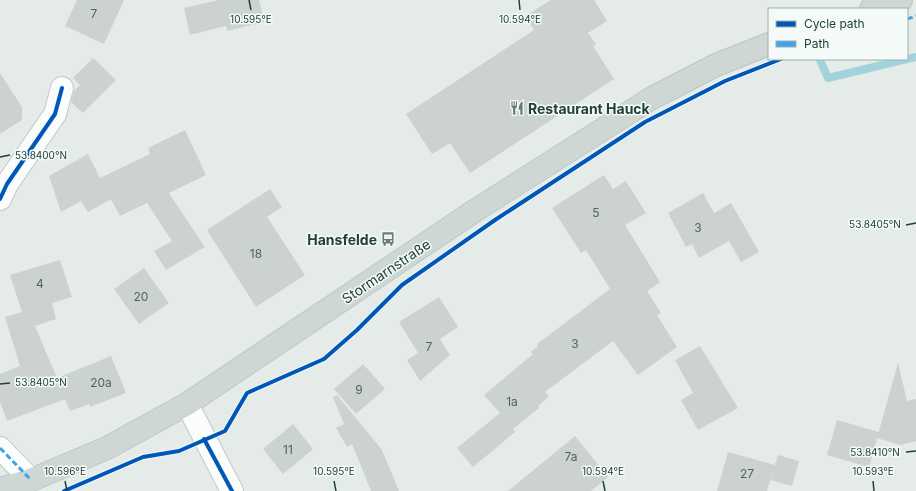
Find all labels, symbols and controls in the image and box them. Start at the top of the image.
house number: 7 [91,6,98,21]
legend [768,8,908,60]
text: 10.595°E [230,13,272,25]
text: 10.594°E [499,13,541,25]
text: Cycle path [804,16,865,31]
text: Path [804,36,829,51]
restaurant icon: Restaurant Hauck [509,100,525,116]
place label: Restaurant Hauck [528,100,651,117]
text: 53.8400°N [15,149,67,161]
house number: 5 [592,205,600,220]
text: 53.8405°N [849,218,901,230]
house number: 3 [694,220,702,235]
place label: Hansfelde [307,231,377,248]
bus stop icon: Hansfelde [380,231,396,247]
street label: Stormarnstraße [339,235,433,307]
house number: 18 [250,246,262,261]
house number: 4 [36,276,44,291]
house number: 20 [134,289,148,304]
house number: 3 [571,336,579,351]
house number: 7 [426,339,433,354]
house number: 20a [90,375,112,390]
text: 53.8405°N [15,376,67,388]
house number: 9 [355,382,363,397]
house number: 1a [506,394,518,409]
house number: 11 [283,442,293,457]
text: 53.8410°N [850,446,900,458]
house number: 7a [565,449,577,464]
text: 10.596°E [44,465,86,477]
text: 10.595°E [313,465,355,477]
text: 10.594°E [582,465,624,477]
text: 10.593°E [852,465,894,477]
house number: 27 [740,466,754,481]

